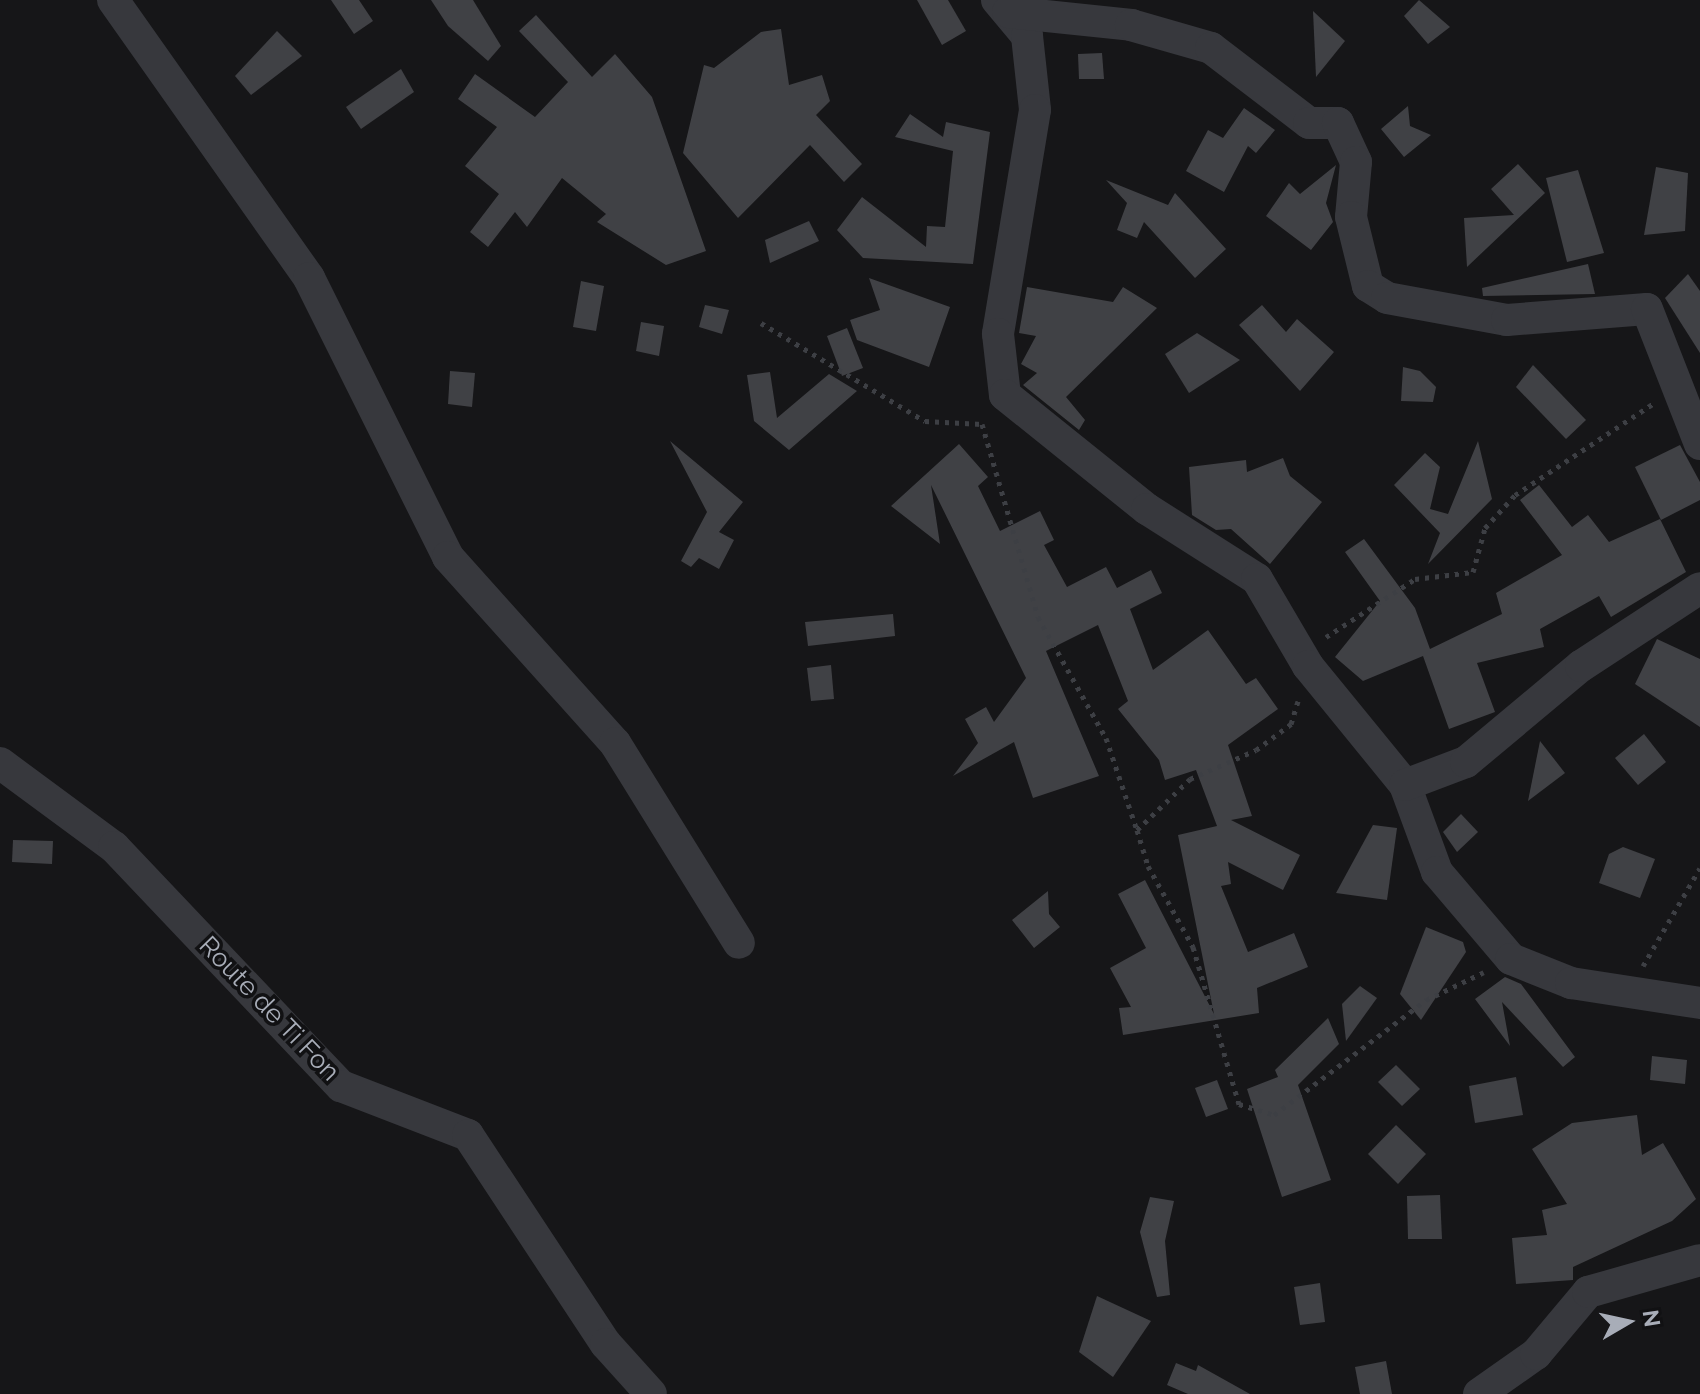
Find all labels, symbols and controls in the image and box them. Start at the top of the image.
street label: Route de Ti Fon [192,930,346,1088]
north arrow [1588,1282,1668,1362]
text: N [1638,1308,1666,1329]

